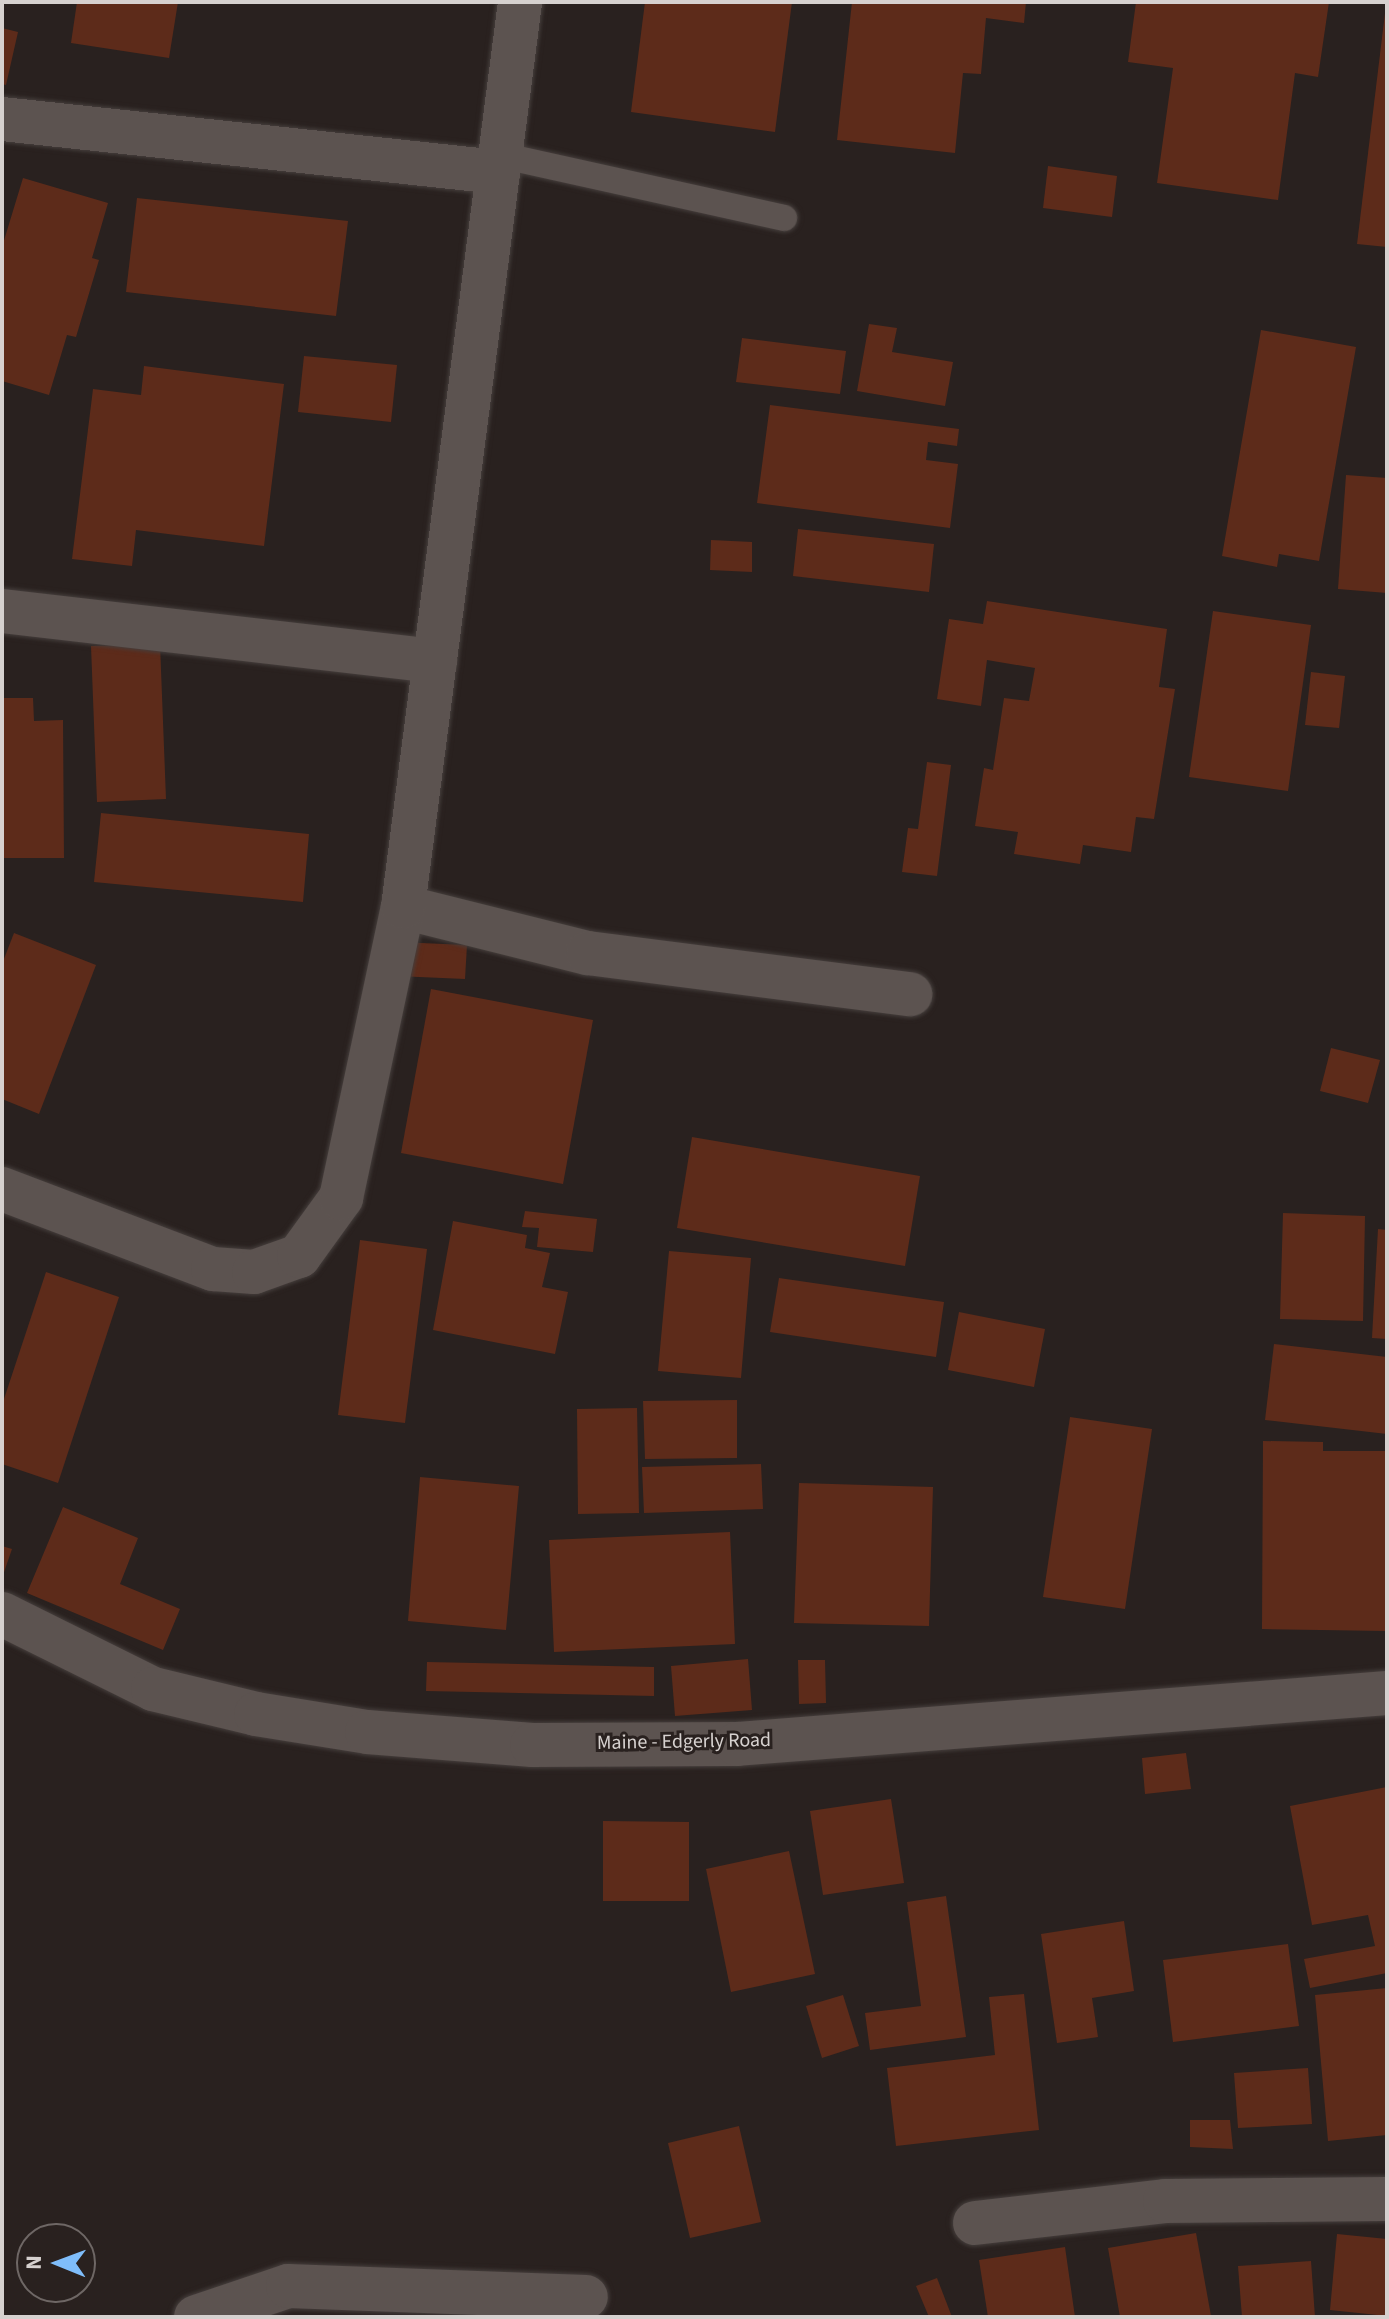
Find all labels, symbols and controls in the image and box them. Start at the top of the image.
street label: Maine - Edgerly Road [597,1728,771,1756]
north arrow [16,2223,96,2303]
text: N [18,2255,50,2270]

